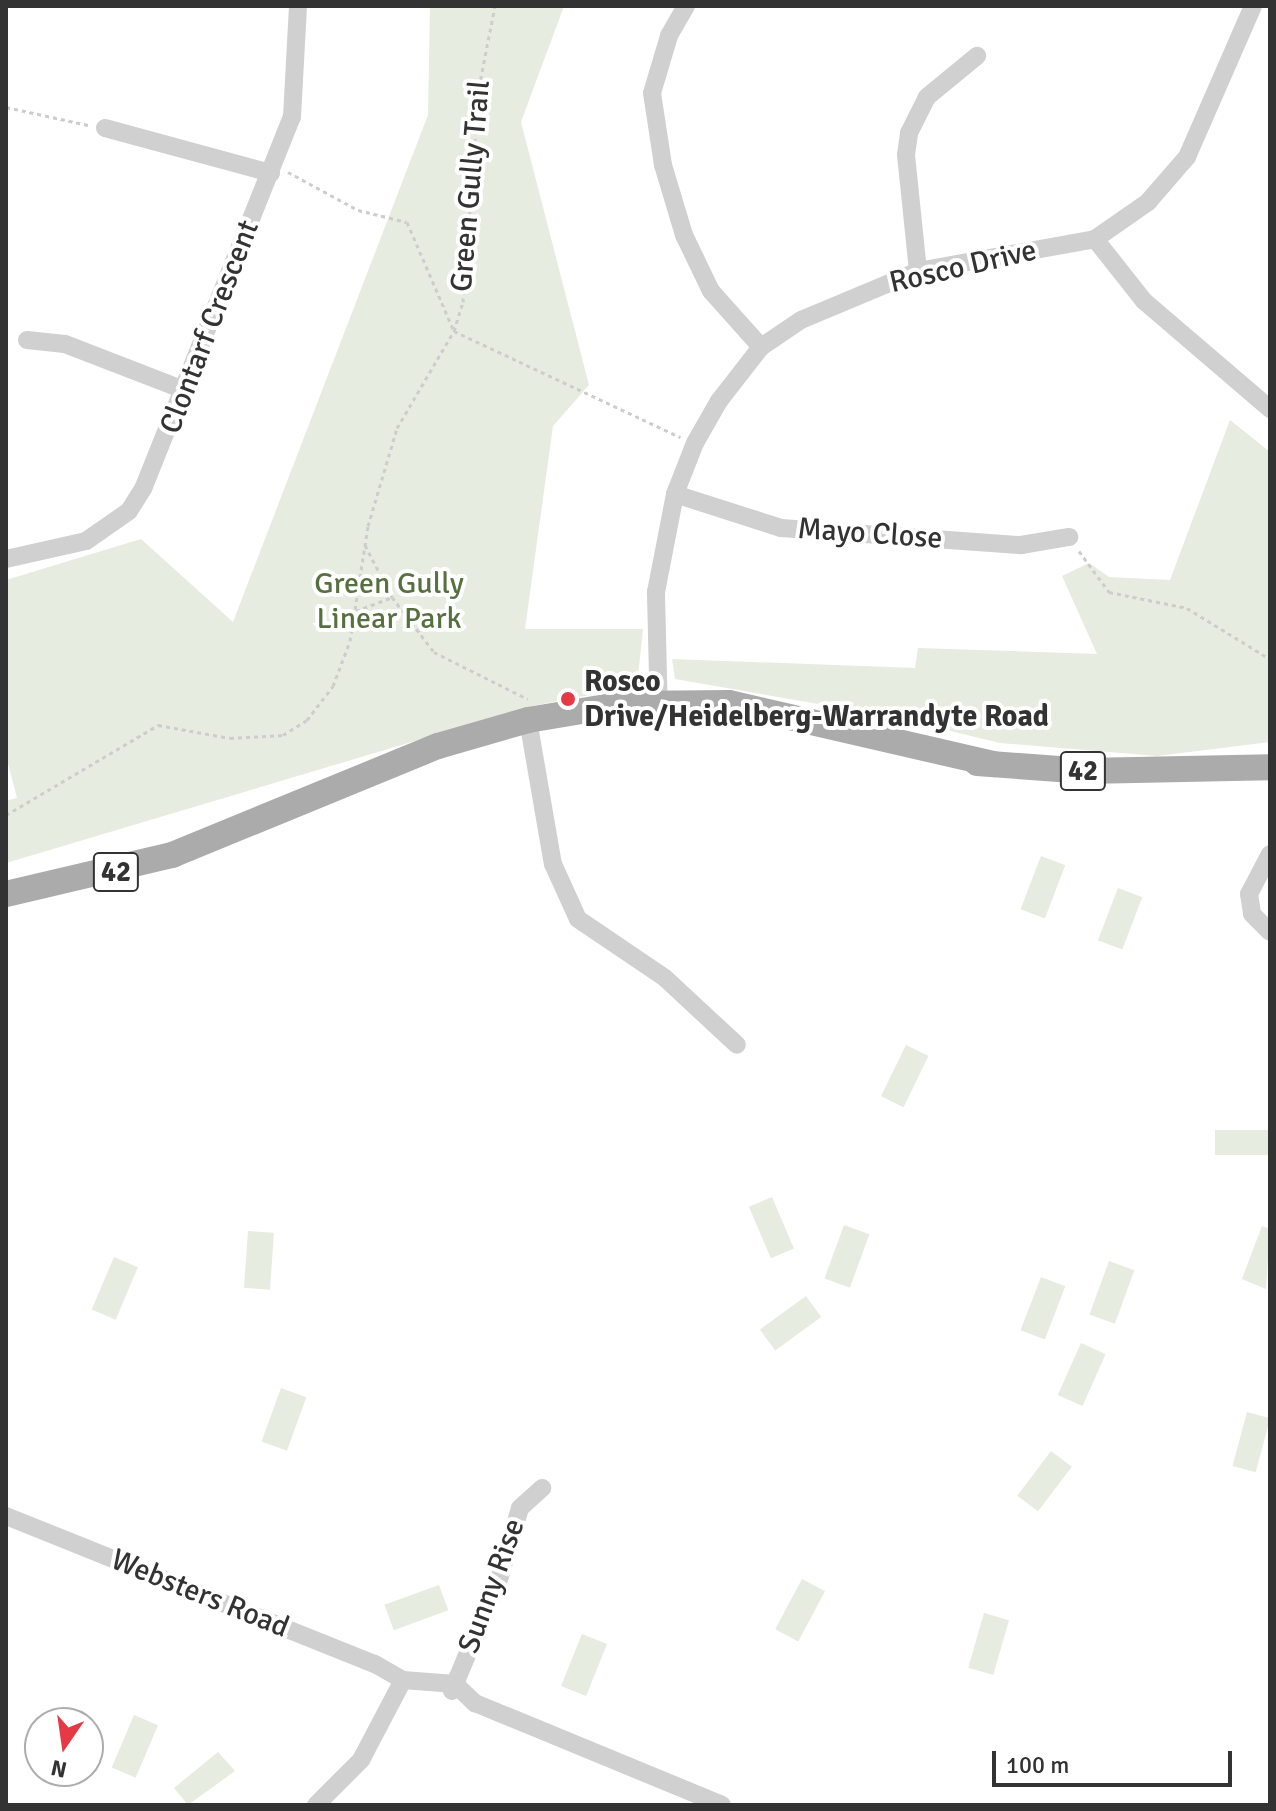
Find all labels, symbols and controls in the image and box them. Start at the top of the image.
street label: Green Gully Trail [444,79,498,293]
street label: Clontarf Crescent [153,215,267,439]
street label: Rosco Drive [886,233,1040,301]
street label: Mayo Close [796,511,944,557]
park label: Green Gully Linear Park [314,566,464,636]
place label: Rosco Drive/Heidelberg-Warrandyte Road [584,664,1049,734]
marker: Rosco Drive/Heidelberg-Warrandyte Road [559,690,577,708]
road number: 42 [1059,747,1107,795]
road number: 42 [92,848,140,896]
street label: Sunny Rise [451,1514,533,1658]
street label: Websters Road [106,1542,294,1646]
north arrow [24,1707,104,1787]
scale bar [996,1735,1236,1785]
text: 100 m [1006,1750,1069,1780]
text: N [48,1754,69,1784]

